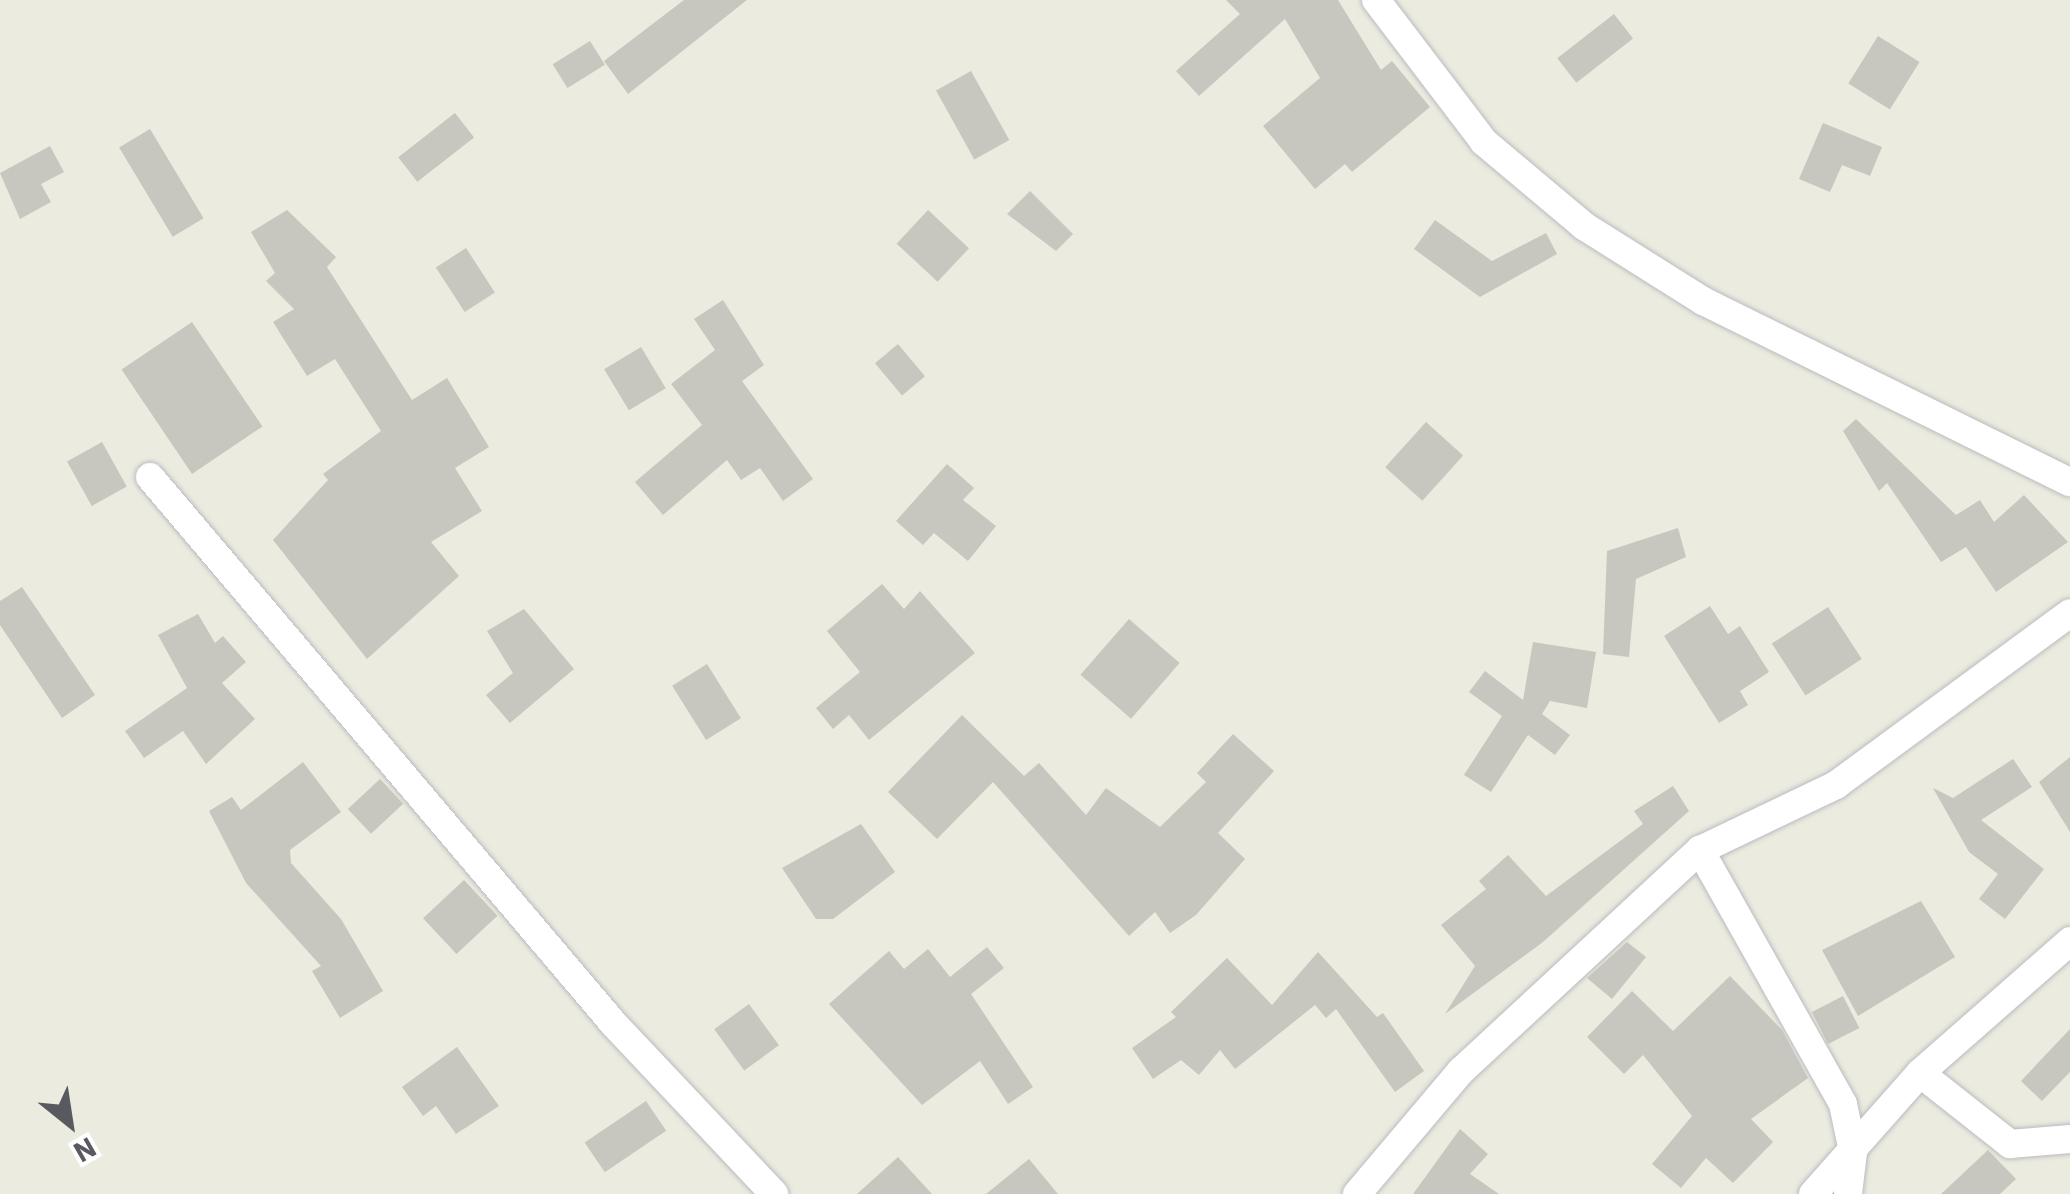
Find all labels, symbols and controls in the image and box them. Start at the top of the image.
north arrow [20,1074,120,1174]
text: N [67,1129,103,1172]

